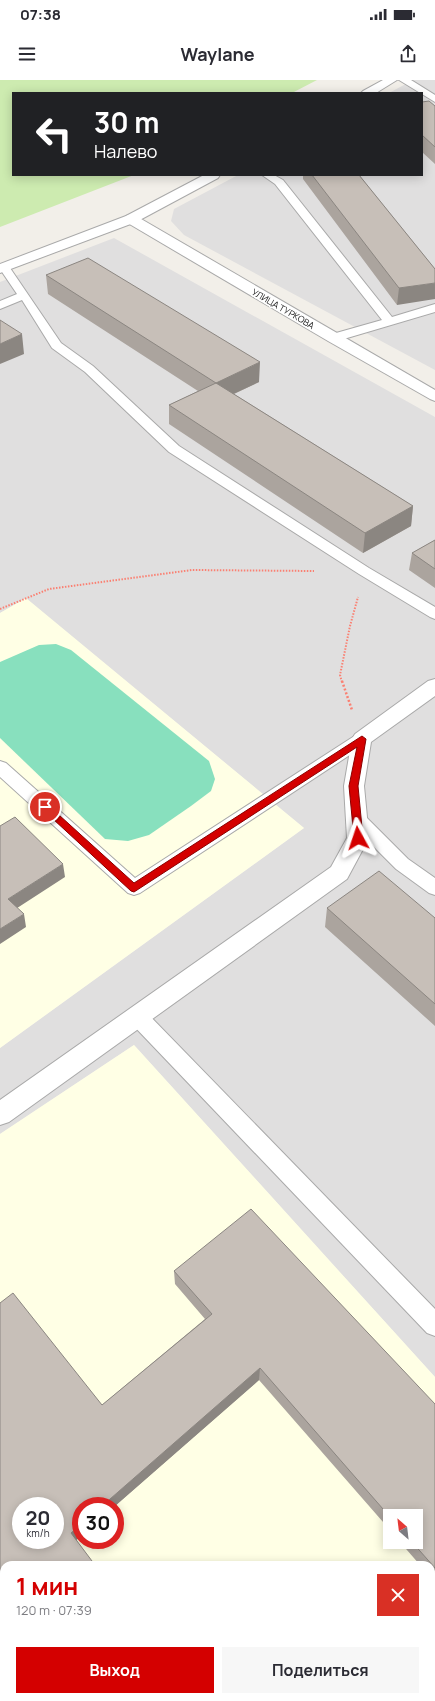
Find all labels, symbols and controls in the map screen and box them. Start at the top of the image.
text: 07:38 [20,4,61,25]
text: Waylane [180,42,255,66]
icon: menu [16,43,38,65]
icon: share [397,43,419,65]
text: 30 m [94,103,159,141]
icon: left [28,108,80,160]
text: Налево [94,139,158,163]
street label: УЛИЦА ТУРКОВА [249,285,317,332]
pin [28,790,62,824]
icon: arrive [34,796,56,818]
position arrow [337,817,379,859]
speed limit sign: 30 [72,1497,124,1549]
text: 20 [25,1504,51,1531]
north arrow [383,1509,423,1549]
map controls [383,1509,423,1549]
text: km/h [26,1526,50,1540]
text: 1 мин [16,1569,78,1602]
button: close [377,1574,419,1616]
text: 120 m · 07:39 [16,1601,92,1619]
button: Выход [16,1647,214,1693]
button: Поделиться [222,1647,419,1693]

